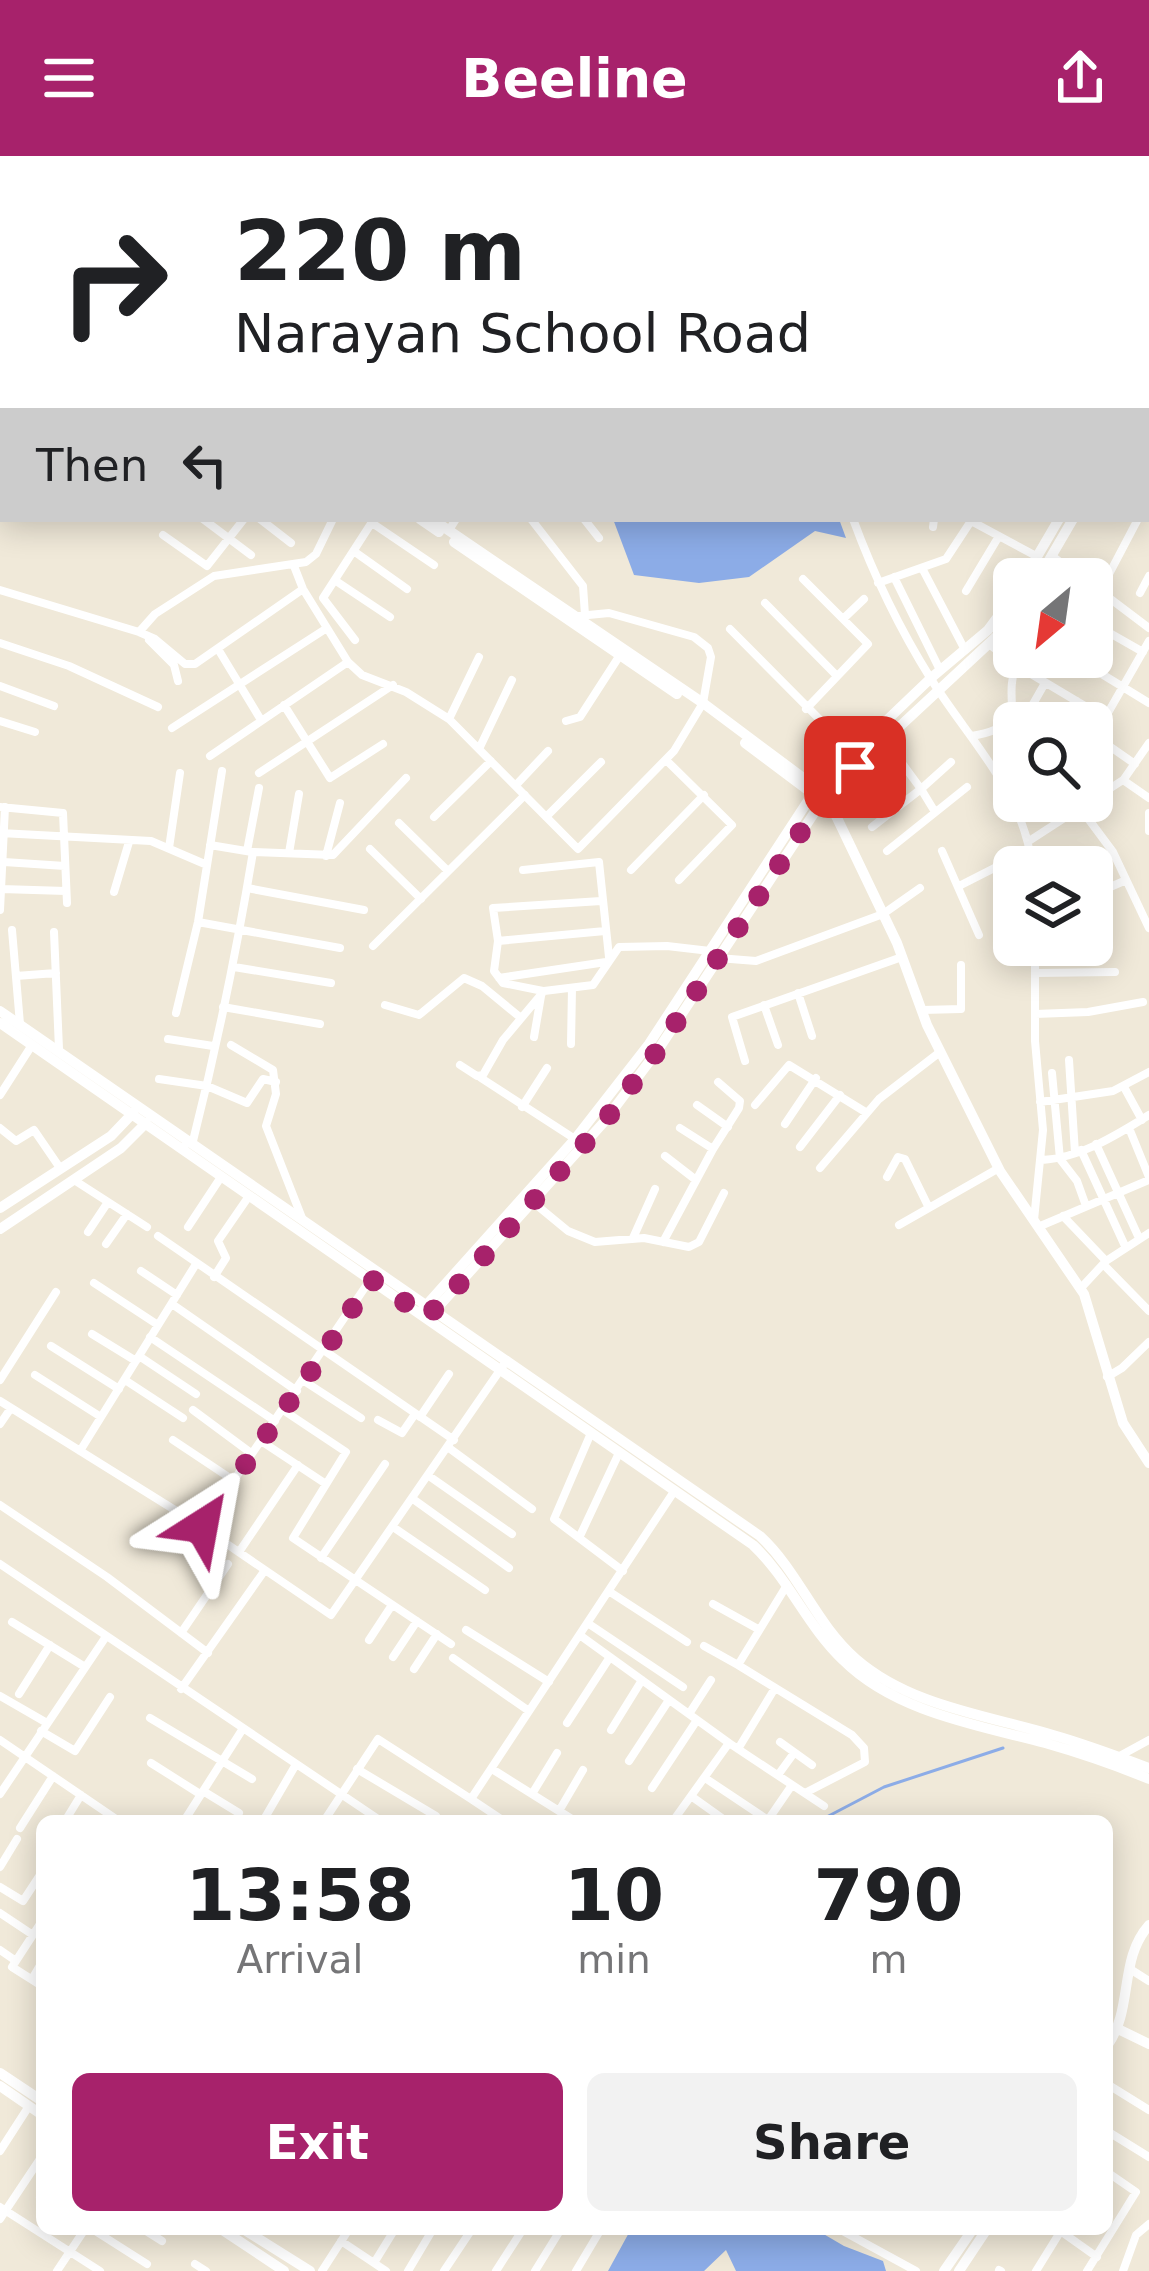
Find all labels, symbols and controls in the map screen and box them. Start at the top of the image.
icon: menu [36,45,102,111]
icon: share [1047,45,1113,111]
text: Beeline [461,47,688,110]
text: 220 m [234,202,526,300]
icon: right [36,204,192,360]
text: Narayan School Road [234,302,811,365]
icon: left [172,432,238,498]
text: Then [36,439,148,492]
north arrow [993,558,1113,678]
map controls [993,558,1113,966]
button: search [993,702,1113,822]
pin [804,716,906,818]
icon: arrive [822,734,888,800]
button: layers [993,846,1113,966]
position arrow [139,1463,265,1589]
text: 13:58 [185,1853,415,1937]
text: 10 [564,1853,664,1937]
text: 790 [813,1853,964,1937]
text: Arrival [237,1937,363,1982]
text: min [577,1937,651,1982]
text: m [870,1937,908,1982]
button: Exit [72,2073,563,2211]
button: Share [587,2073,1077,2211]

